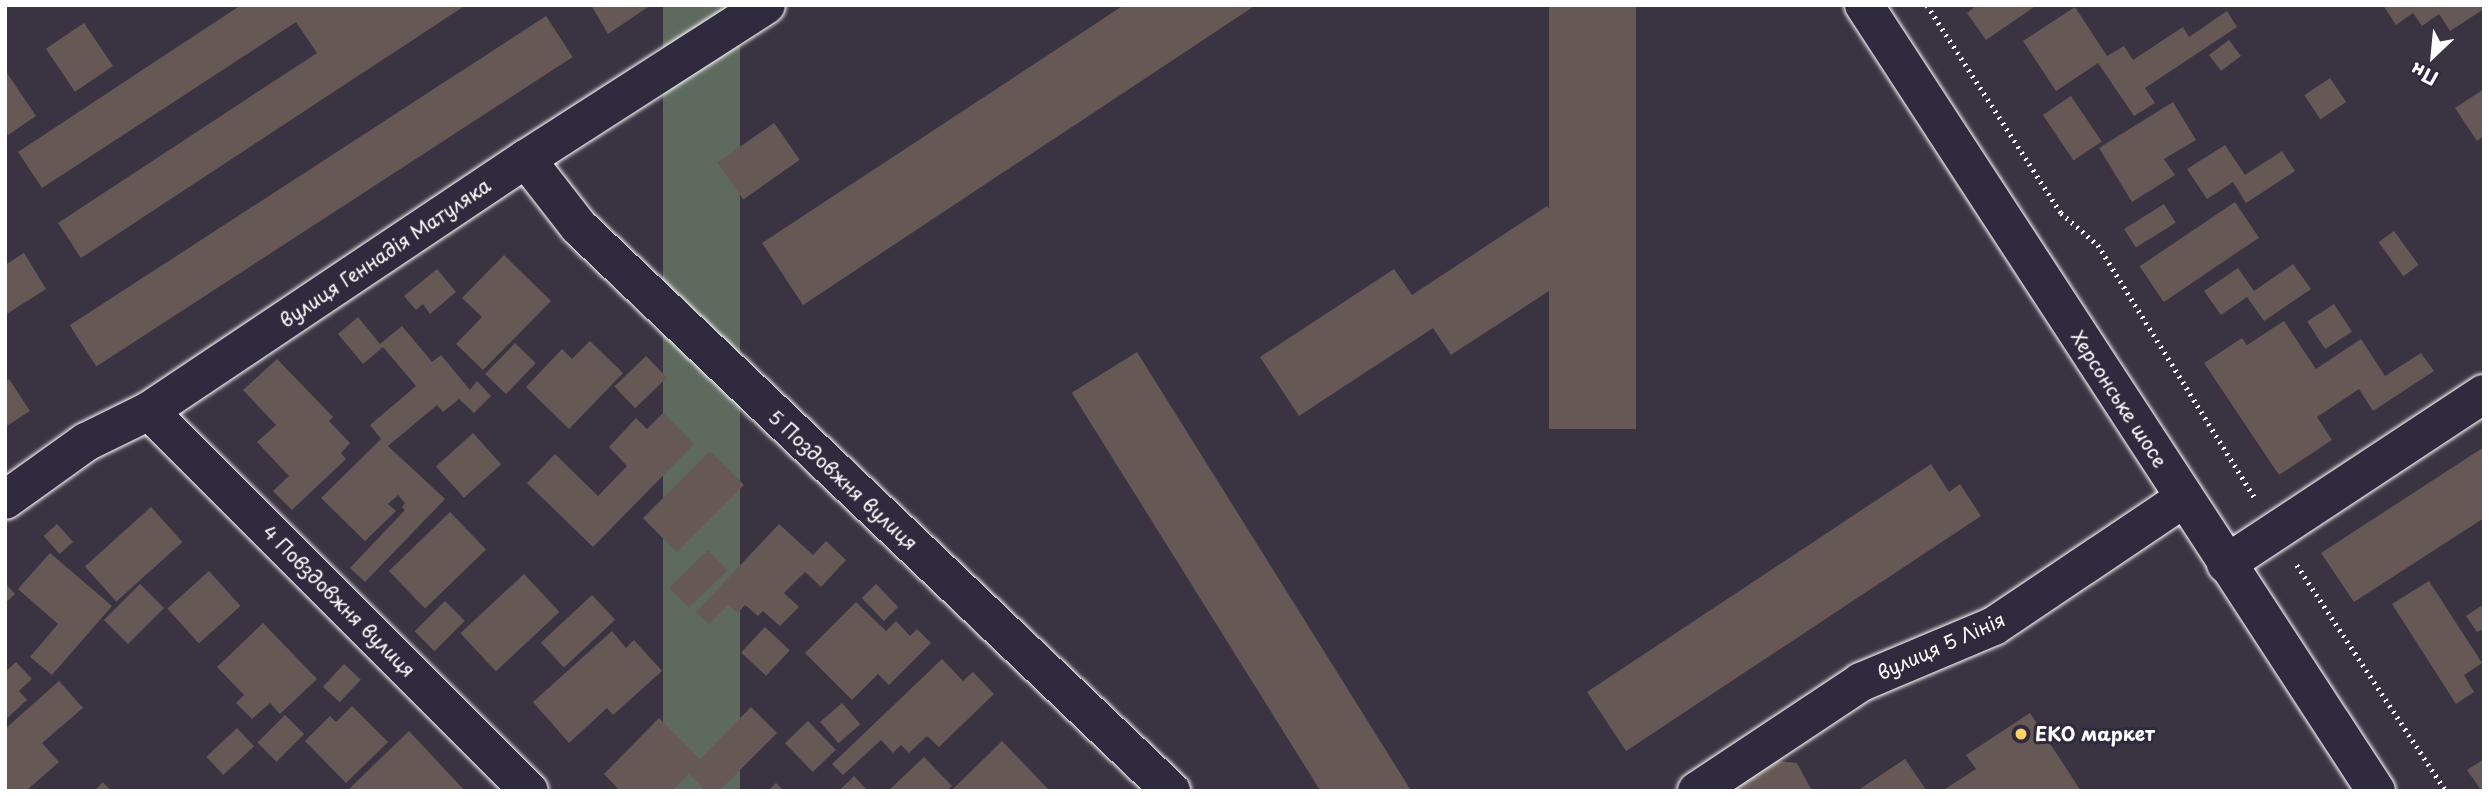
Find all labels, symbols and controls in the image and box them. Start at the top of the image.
north arrow [2398,21,2468,91]
text: Пн [2405,56,2442,93]
street label: вулиця Геннадія Матуляка [275,174,495,332]
street label: Херсонське шосе [2067,327,2171,471]
street label: 5 Поздовжня вулиця [763,405,923,555]
street label: 4 Повздовжня вулиця [258,520,420,682]
street label: вулиця 5 Лінія [1873,608,2009,684]
place label: ЕКО маркет [2035,723,2156,745]
marker: ЕКО маркет [2013,726,2029,742]

